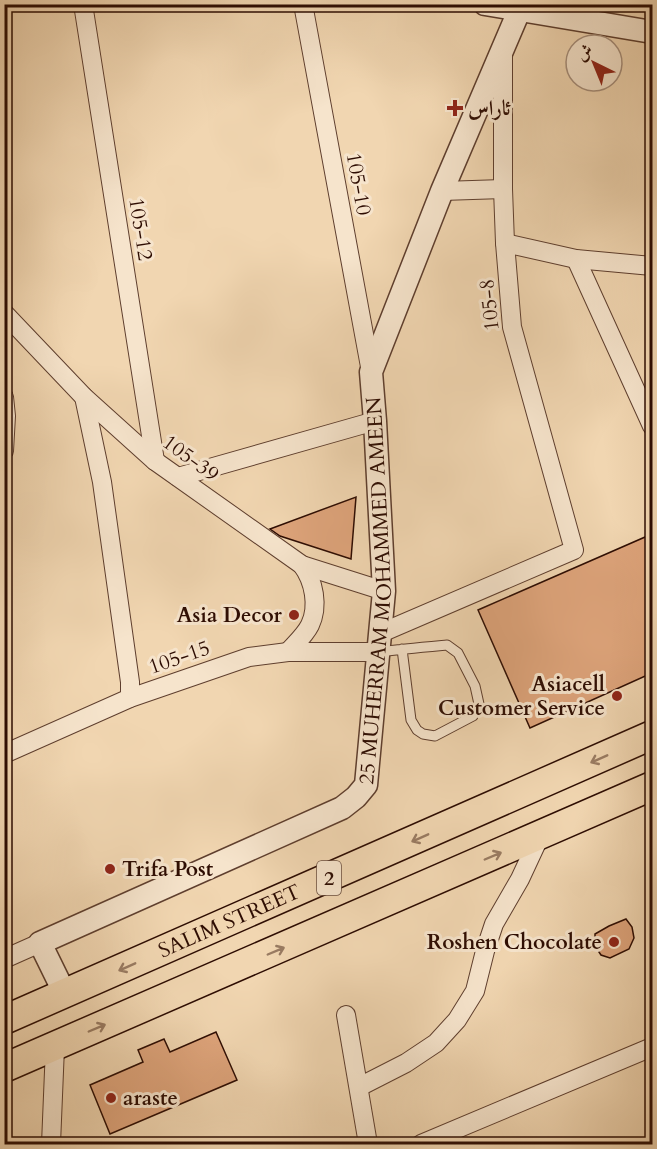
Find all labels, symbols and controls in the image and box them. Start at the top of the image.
north arrow [564,33,624,93]
text: ش [571,39,598,66]
place label: ئاراس [468,94,512,123]
marker: ئاراس [446,99,464,117]
street label: 105-10 [339,150,378,218]
street label: 105-12 [121,196,160,263]
street label: 105-8 [472,277,507,333]
street label: 25 MUHERRAM MOHAMMED AMEEN [352,396,400,786]
street label: 105-39 [157,428,225,489]
place label: Asia Decor [177,601,283,630]
marker: Asia Decor [287,608,301,622]
street label: 105-15 [145,633,214,681]
place label: Asiacell Customer Service [438,670,605,723]
marker: Asiacell Customer Service [610,689,624,703]
one-way arrow [590,754,609,765]
one-way arrow [412,832,430,844]
one-way arrow [483,850,502,861]
place label: Trifa Post [122,855,214,884]
road number: 2 [317,861,341,895]
marker: Trifa Post [103,862,117,876]
street label: SALIM STREET [154,877,305,965]
place label: Roshen Chocolate [427,928,602,957]
marker: Roshen Chocolate [607,935,621,949]
one-way arrow [266,944,284,956]
one-way arrow [118,962,136,973]
one-way arrow [87,1022,105,1034]
place label: araste [123,1084,178,1113]
marker: araste [104,1091,118,1105]

